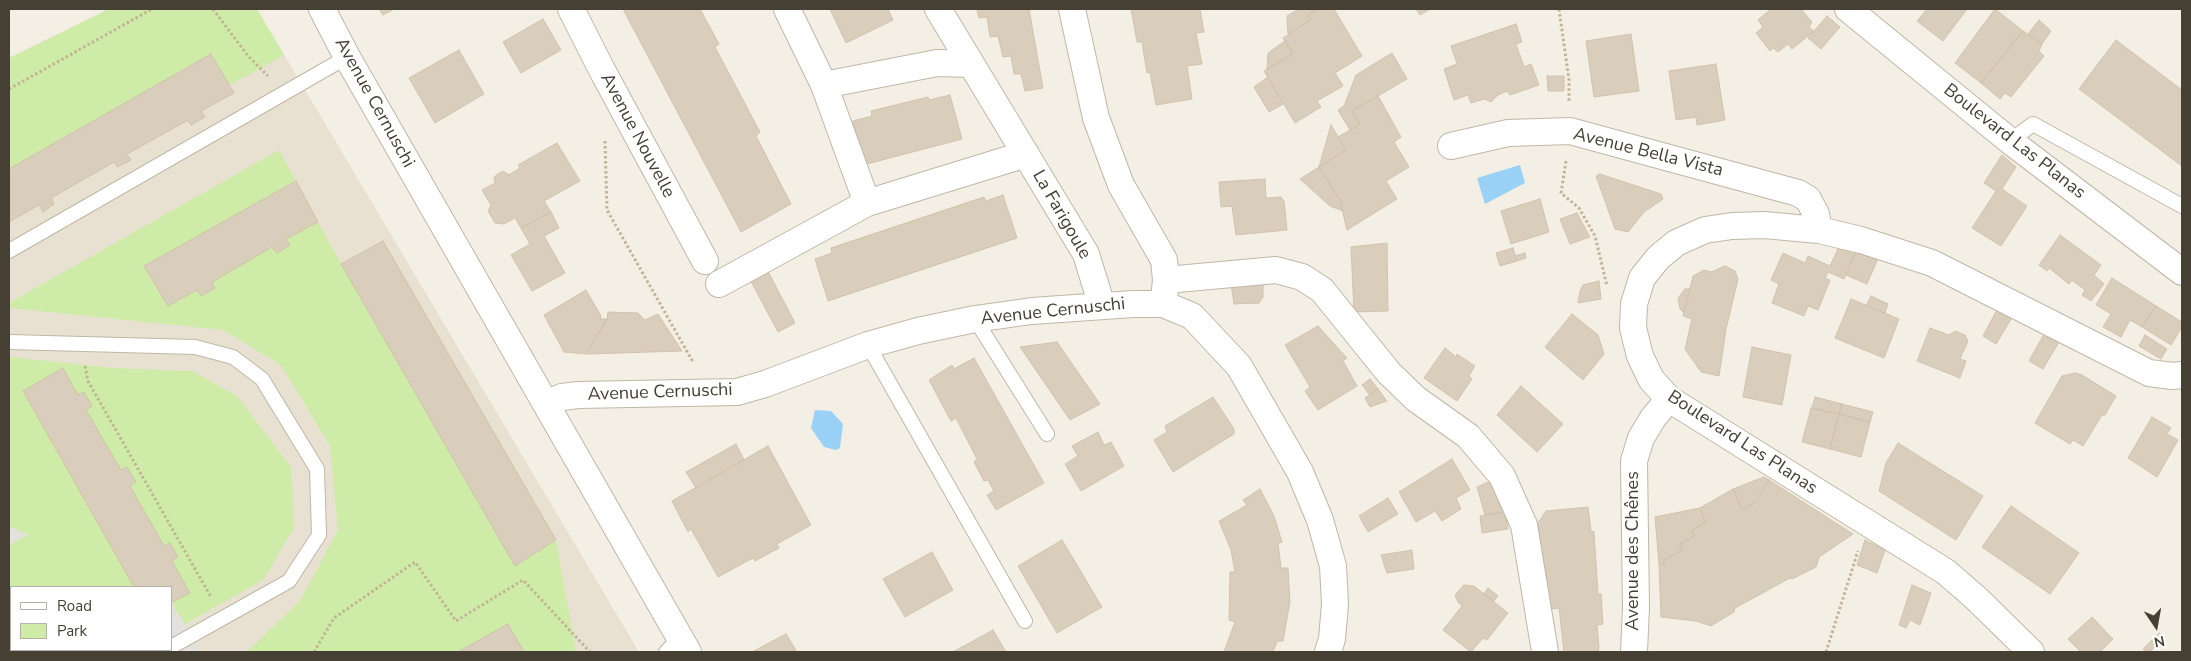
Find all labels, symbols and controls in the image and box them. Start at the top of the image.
street label: Avenue Cernuschi [329,34,419,172]
street label: Avenue Nouvelle [595,70,679,202]
street label: Boulevard Las Planas [1939,80,2089,204]
street label: Avenue Bella Vista [1571,124,1725,182]
street label: La Farigoule [1027,167,1095,263]
street label: Avenue Cernuschi [980,294,1126,330]
street label: Avenue Cernuschi [587,380,733,406]
street label: Boulevard Las Planas [1663,386,1821,500]
street label: Avenue des Chênes [1623,471,1645,631]
legend [10,586,172,651]
text: Road [57,596,92,616]
north arrow [2131,601,2181,651]
text: Park [57,621,87,641]
text: N [2152,631,2166,652]

